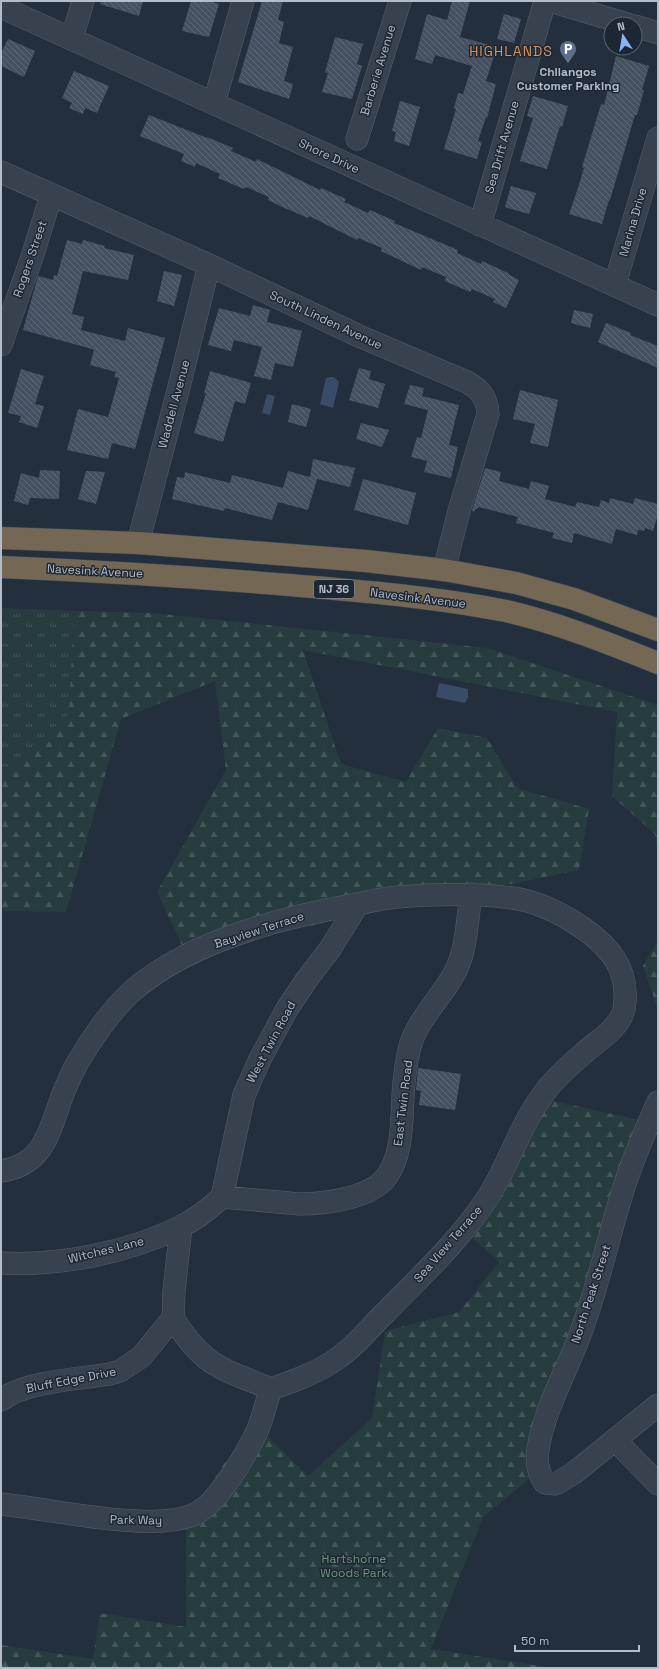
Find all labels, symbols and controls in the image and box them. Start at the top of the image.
north arrow [603,16,643,56]
text: N [616,19,626,34]
street label: Barberie Avenue [357,23,399,117]
parking icon: Chilangos Customer Parking [558,39,578,64]
district label: HIGHLANDS [469,42,553,60]
place label: Chilangos Customer Parking [517,64,619,94]
street label: Sea Drift Avenue [481,99,523,195]
street label: Shore Drive [296,135,362,177]
street label: Marina Drive [616,186,650,258]
street label: Rogers Street [9,218,51,300]
street label: South Linden Avenue [267,287,385,353]
street label: Waddell Avenue [155,358,193,450]
street label: Navesink Avenue [47,560,143,582]
road number: NJ 36 [314,580,354,598]
street label: Navesink Avenue [369,584,467,612]
street label: Bayview Terrace [212,908,306,952]
street label: West Twin Road [243,998,299,1086]
street label: East Twin Road [390,1059,416,1147]
street label: Sea View Terrace [410,1202,486,1286]
street label: Witches Lane [66,1233,146,1267]
street label: North Peak Street [567,1242,615,1346]
street label: Bluff Edge Drive [25,1363,117,1397]
street label: Park Way [110,1512,162,1528]
park label: Hartshorne Woods Park [320,1551,388,1581]
scale bar [515,1627,639,1653]
text: 50 m [521,1633,549,1649]

